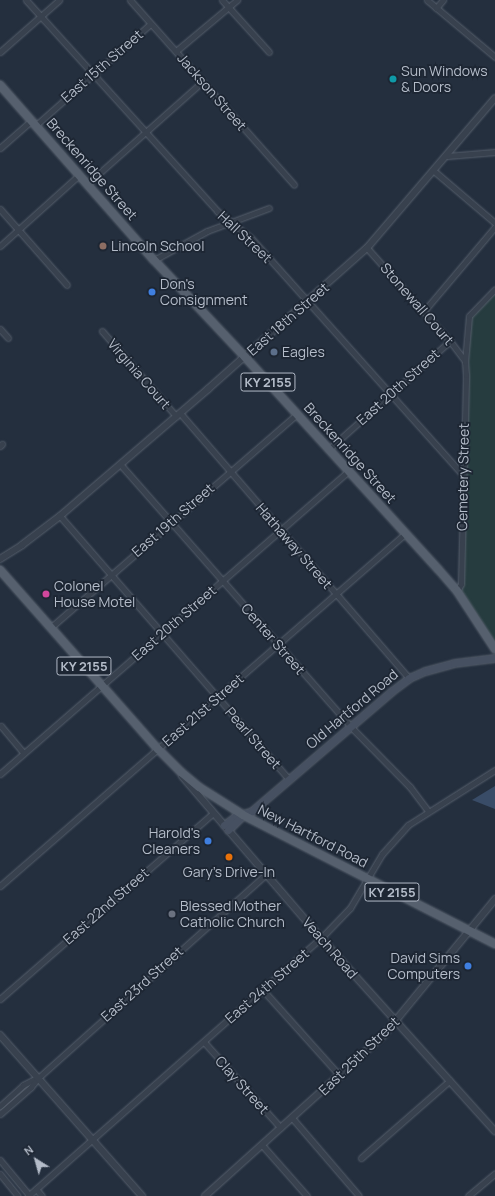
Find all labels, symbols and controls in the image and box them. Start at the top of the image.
street label: East 15th Street [58,26,146,106]
street label: Jackson Street [174,50,250,134]
place label: Sun Windows & Doors [401,63,488,96]
marker: Sun Windows & Doors [388,74,398,84]
street label: Breckenridge Street [43,115,141,223]
street label: Hall Street [214,208,276,266]
place label: Lincoln School [111,238,204,254]
marker: Lincoln School [98,241,108,251]
street label: Stonewall Court [377,260,457,348]
place label: Don's Consignment [160,276,248,308]
street label: East 18th Street [244,279,332,359]
marker: Don's Consignment [147,287,157,297]
street label: Virginia Court [104,336,174,412]
place label: Eagles [282,344,325,360]
street label: East 20th Street [353,345,443,429]
marker: Eagles [269,347,279,357]
road number: KY 2155 [240,371,296,393]
street label: Breckenridge Street [300,399,400,507]
street label: Cemetery Street [454,423,472,531]
street label: East 19th Street [128,480,218,560]
street label: Hathaway Street [252,500,336,592]
place label: Colonel House Motel [54,578,135,610]
street label: East 20th Street [129,582,219,664]
marker: Colonel House Motel [41,589,51,599]
street label: Center Street [238,600,308,678]
road number: KY 2155 [56,655,112,677]
street label: Old Hartford Road [303,666,401,752]
street label: East 21st Street [159,670,247,750]
street label: Pearl Street [222,704,284,772]
street label: New Hartford Road [255,801,371,871]
place label: Harold's Cleaners [142,825,200,858]
marker: Harold's Cleaners [203,836,213,846]
marker: Gary's Drive-In [224,852,234,862]
street label: East 22nd Street [60,864,152,948]
place label: Gary's Drive-In [183,864,275,880]
road number: KY 2155 [364,881,420,903]
place label: Blessed Mother Catholic Church [180,898,285,930]
marker: Blessed Mother Catholic Church [167,909,177,919]
street label: Veach Road [299,914,361,982]
street label: East 23rd Street [98,943,186,1025]
street label: East 24th Street [222,945,312,1027]
place label: David Sims Computers [388,950,460,982]
marker: David Sims Computers [463,961,473,971]
street label: East 25th Street [315,1013,403,1099]
street label: Clay Street [212,1053,272,1117]
north arrow [16,1140,56,1180]
text: N [21,1142,36,1158]

